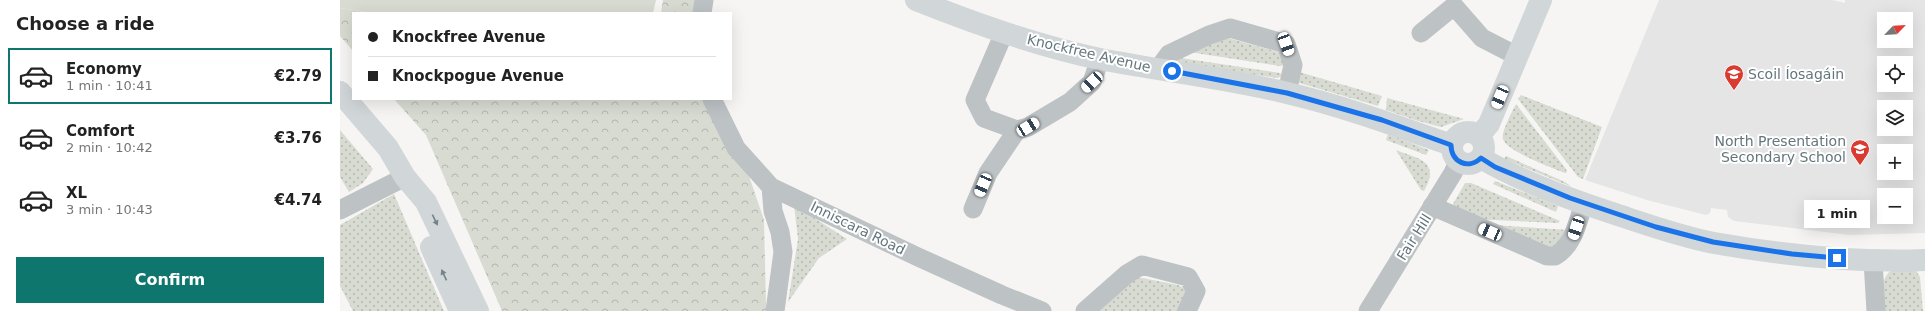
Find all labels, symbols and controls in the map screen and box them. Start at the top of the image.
north arrow [1877,12,1913,48]
map controls [1877,12,1913,224]
text: Choose a ride [16,13,155,34]
text: Knockfree Avenue [392,28,546,46]
street label: Knockfree Avenue [1026,31,1152,75]
car [1276,31,1296,57]
button: locate [1877,56,1913,92]
icon: car [18,58,54,94]
text: Economy [66,60,142,78]
route start [1163,62,1181,80]
school or university icon: Scoil Íosagáin [1723,63,1745,91]
place label: Scoil Íosagáin [1748,66,1844,82]
text: €2.79 [275,67,322,85]
text: Knockpogue Avenue [392,67,564,85]
car [1079,69,1105,95]
text: 1 min · 10:41 [66,78,153,93]
car [1490,84,1510,110]
button: layers [1877,100,1913,136]
car [1015,116,1041,138]
icon: car [18,120,54,156]
text: Comfort [66,122,134,140]
text: €3.76 [275,129,322,147]
place label: North Presentation Secondary School [1714,133,1846,165]
school or university icon: North Presentation Secondary School [1849,138,1871,166]
text: 2 min · 10:42 [66,140,153,155]
button: + [1877,144,1913,180]
car [973,172,993,198]
icon: car [18,182,54,218]
text: XL [66,184,87,202]
button: − [1877,188,1913,224]
text: €4.74 [275,191,322,209]
street label: Inniscara Road [808,198,908,258]
callout: 1 min [1804,200,1870,228]
text: 3 min · 10:43 [66,202,153,217]
text: 1 min [1817,206,1857,221]
street label: Fair Hill [1394,211,1434,263]
one-way arrow [432,215,438,226]
car [1567,215,1585,241]
car [1477,222,1503,242]
route end [1828,249,1846,267]
button: Confirm [16,257,324,303]
one-way arrow [441,270,447,281]

